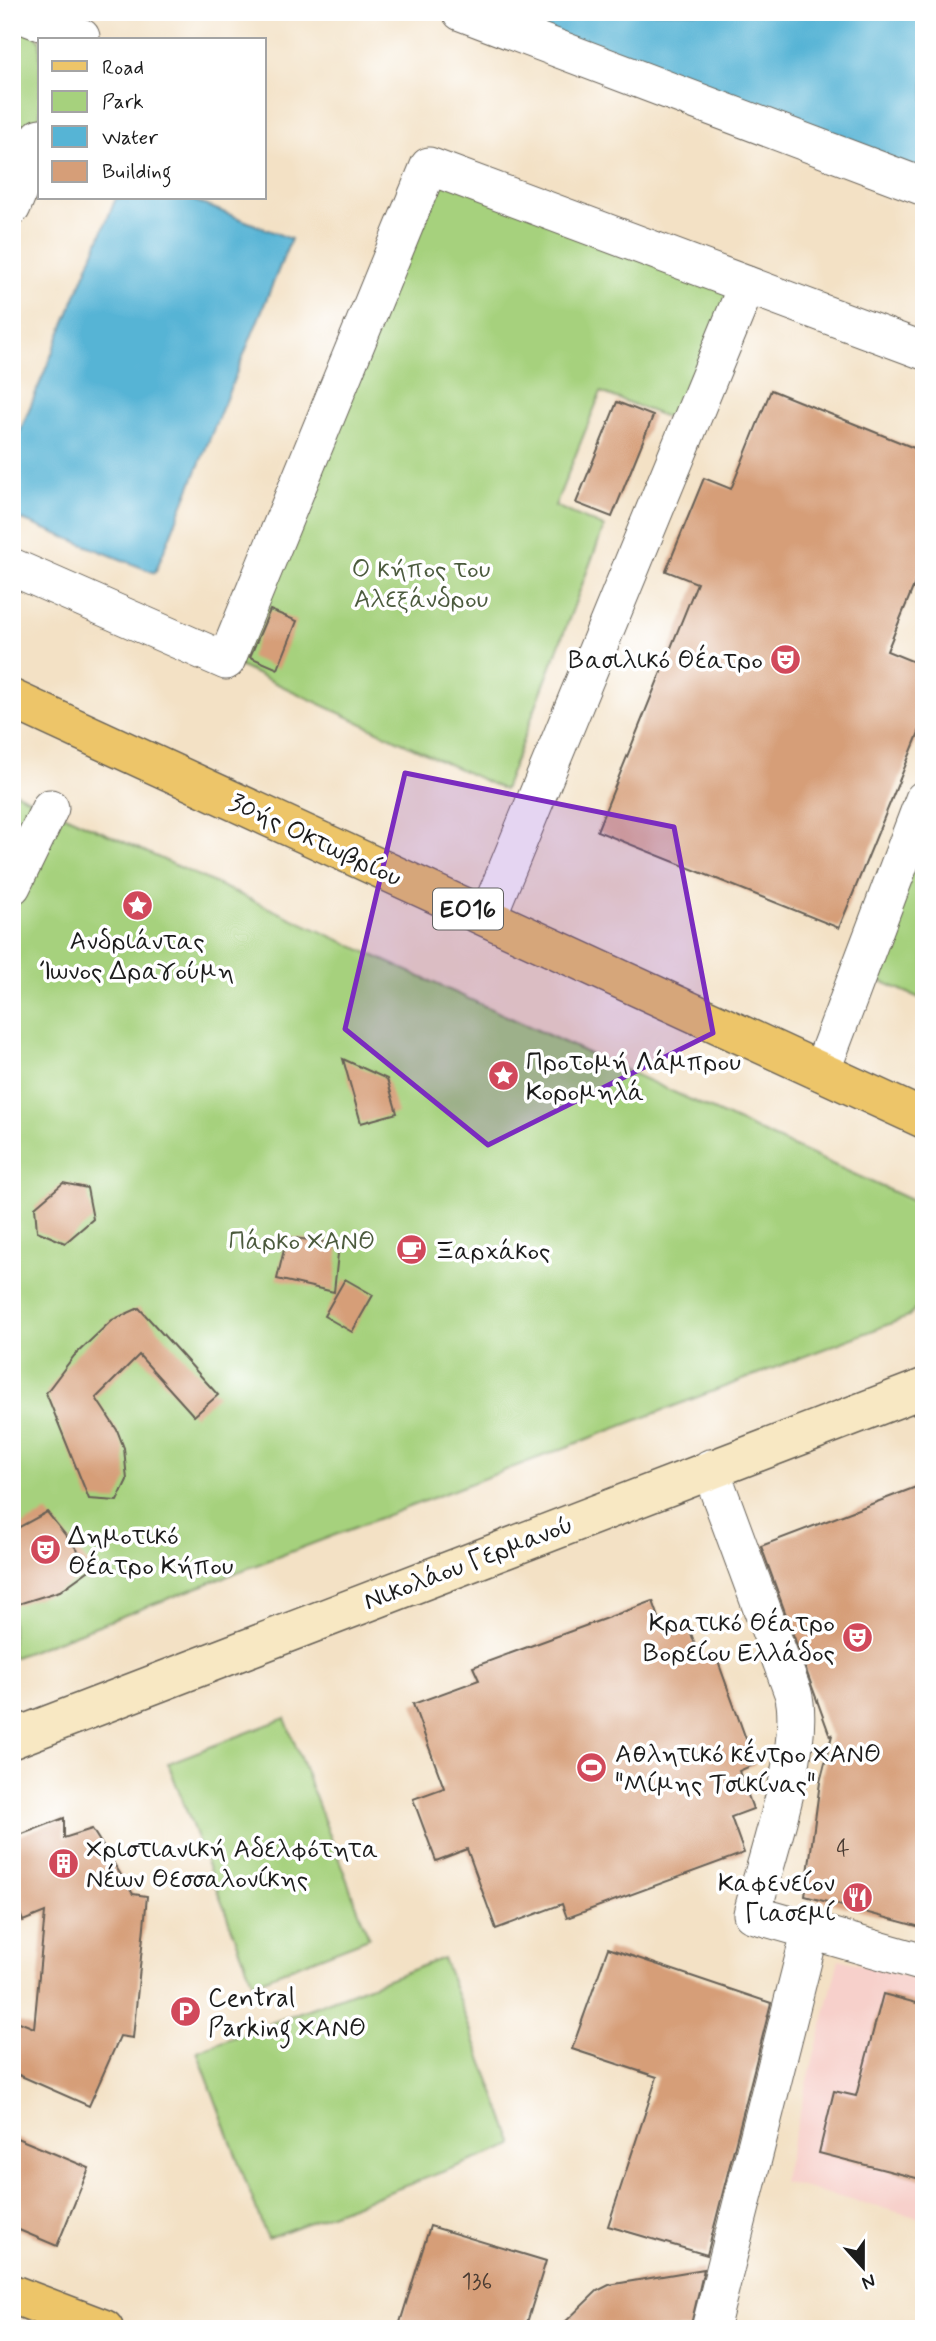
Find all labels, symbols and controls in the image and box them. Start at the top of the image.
legend [38,38,266,200]
text: Road [102,54,144,82]
text: Park [102,88,144,116]
text: Water [102,124,158,152]
text: Building [102,158,172,188]
park label: Ο κήπος του Αλεξάνδρου [352,553,490,617]
theatre icon: Βασιλικό Θέατρο [769,642,803,676]
place label: Βασιλικό Θέατρο [568,644,763,678]
street label: 30ής Οκτωβρίου [224,786,407,896]
place icon: Ανδριάντας Ίωνος Δραγούμη [120,888,154,922]
road number: ΕΟ16 [433,888,503,930]
place label: Ανδριάντας Ίωνος Δραγούμη [40,925,234,989]
place label: Προτομή Λάμπρου Κορομηλά [526,1046,741,1110]
place icon: Προτομή Λάμπρου Κορομηλά [486,1059,520,1093]
park label: Πάρκο ΧΑΝΘ [229,1225,375,1259]
cafe icon: Ξαρχάκος [394,1233,428,1267]
place label: Ξαρχάκος [434,1235,550,1269]
street label: Νικολάου Γερμανού [359,1508,578,1619]
place label: Δημοτικό Θέατρο Κήπου [68,1520,234,1584]
theatre icon: Δημοτικό Θέατρο Κήπου [28,1533,62,1567]
place label: Κρατικό Θέατρο Βορείου Ελλάδος [643,1607,835,1671]
theatre icon: Κρατικό Θέατρο Βορείου Ελλάδος [841,1620,875,1654]
place label: Αθλητικό κέντρο ΧΑΝΘ "Μίμης Τσικίνας" [615,1738,881,1802]
sports icon: Αθλητικό κέντρο ΧΑΝΘ "Μίμης Τσικίνας" [575,1751,609,1785]
place label: Χριστιανική Αδελφότητα Νέων Θεσσαλονίκης [86,1833,378,1897]
house number: 4 [836,1834,850,1864]
building icon: Χριστιανική Αδελφότητα Νέων Θεσσαλονίκης [46,1846,80,1880]
place label: Καφενείον Γιασεμί [718,1867,836,1931]
restaurant icon: Καφενείον Γιασεμί [841,1880,875,1914]
place label: Central Parking ΧΑΝΘ [208,1982,366,2049]
parking icon: Central Parking ΧΑΝΘ [168,1995,202,2029]
north arrow [828,2232,898,2302]
house number: 136 [462,2267,492,2297]
text: N [858,2268,879,2295]

